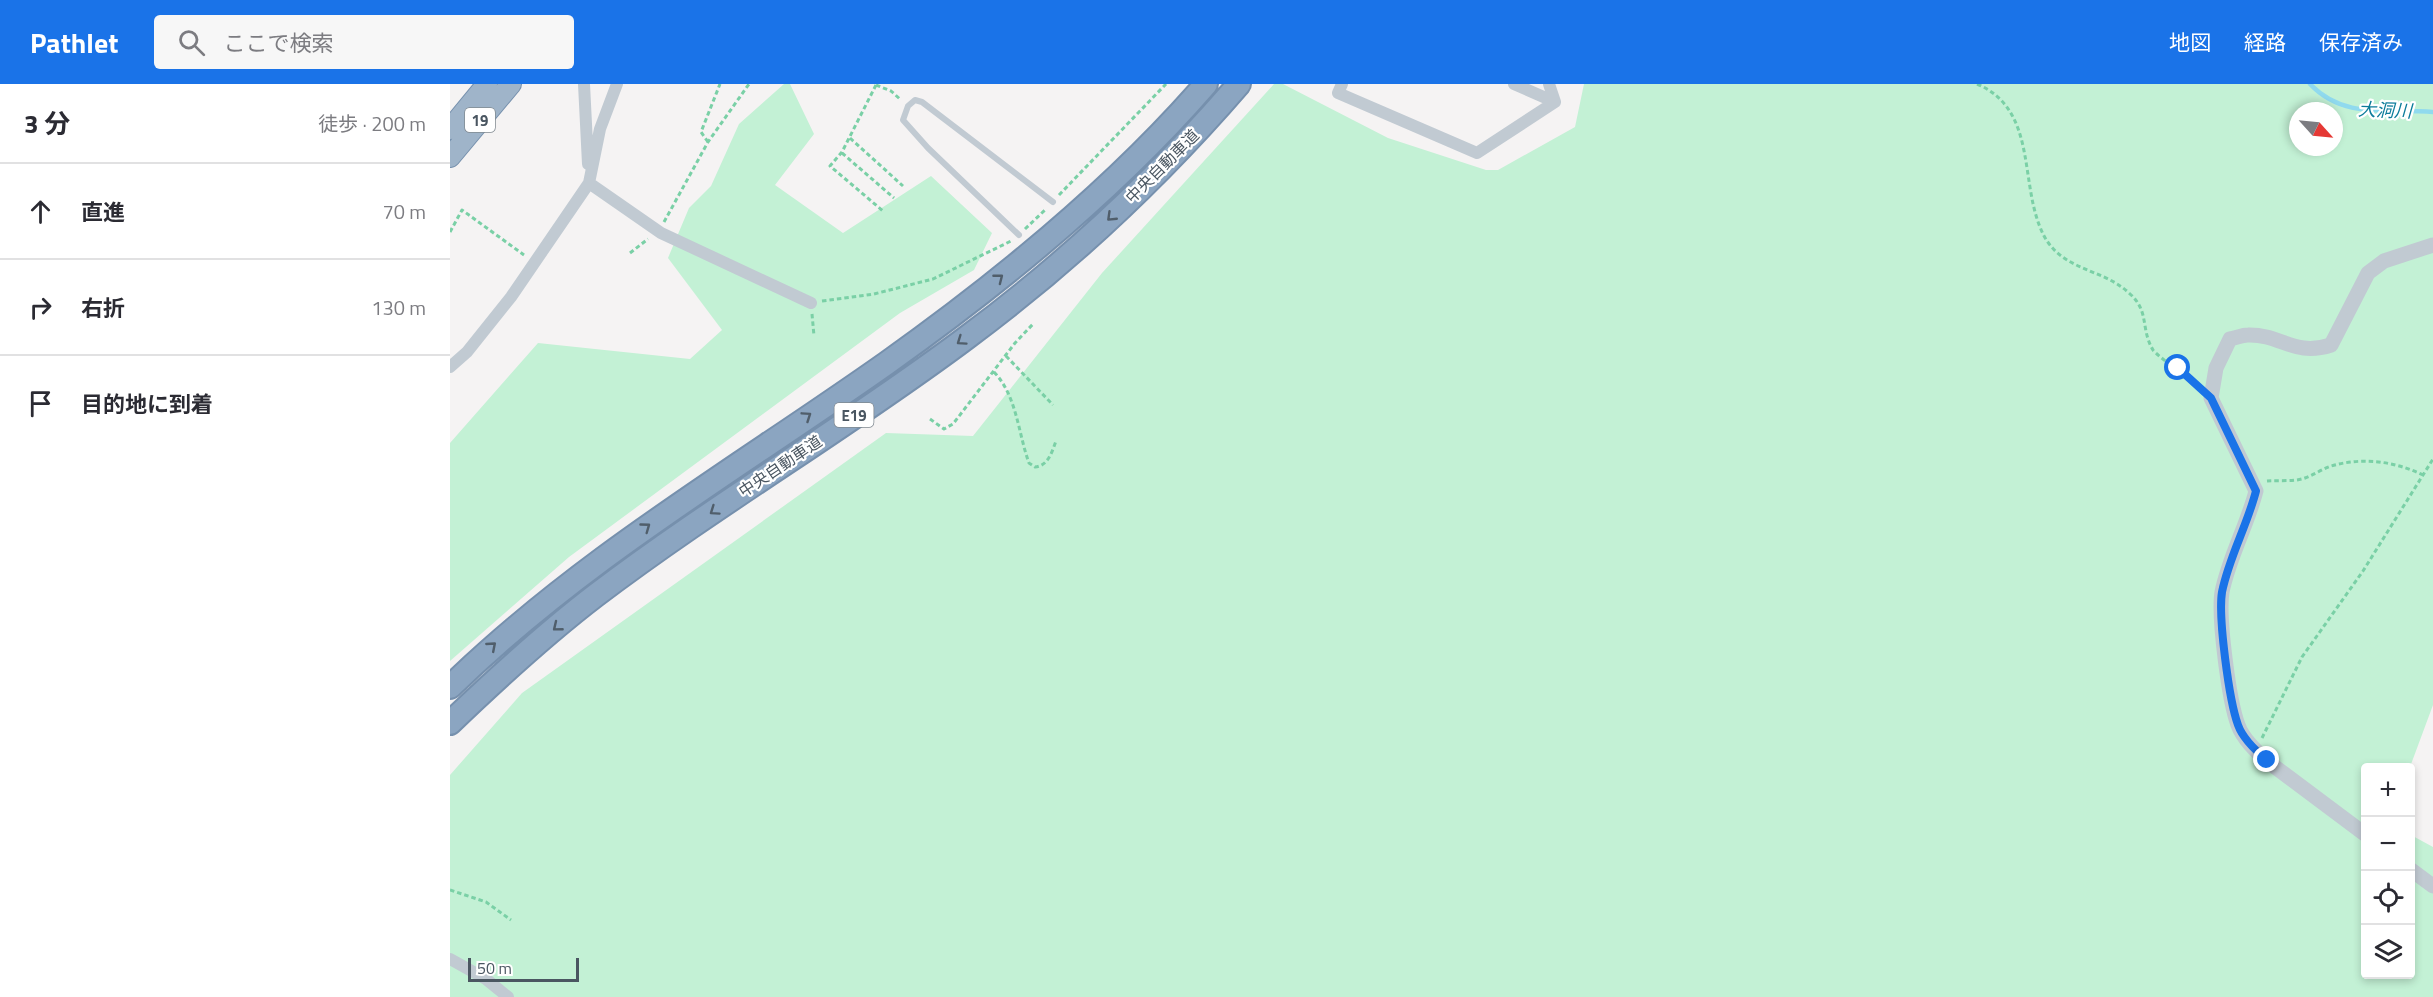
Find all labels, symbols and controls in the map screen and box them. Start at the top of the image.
search box [154,15,574,69]
text: Pathlet [30,21,118,64]
icon: search [175,26,208,59]
text: ここで検索 [223,26,333,60]
text: 地図 [2169,26,2211,58]
text: 経路 [2244,26,2286,58]
text: 保存済み [2319,26,2403,58]
water label: 大洞川 [2358,96,2414,125]
north arrow [2289,102,2343,156]
text: 3 分 [24,104,70,143]
text: 徒歩 · 200 m [318,108,426,139]
road number: 19 [465,108,495,132]
street label: 中央自動車道 [1120,124,1204,208]
icon: ahead [24,195,57,228]
text: 直進 [81,195,125,229]
text: 70 m [382,196,426,227]
one-way arrow [1108,210,1118,221]
one-way arrow [992,274,1003,285]
icon: right [24,291,57,324]
text: 右折 [81,291,125,325]
text: 130 m [371,292,426,323]
one-way arrow [957,334,968,345]
route start [2164,354,2190,380]
icon: arrive [24,387,57,420]
text: 目的地に到着 [81,387,213,421]
road number: E19 [834,403,874,427]
one-way arrow [800,412,811,423]
street label: 中央自動車道 [733,429,827,503]
one-way arrow [709,504,720,515]
one-way arrow [639,523,650,534]
one-way arrow [553,620,564,631]
one-way arrow [485,642,496,653]
route end [2253,746,2279,772]
map controls [2361,763,2415,979]
button: + [2361,763,2415,817]
button: − [2361,817,2415,871]
button: locate [2361,871,2415,925]
button: layers [2361,925,2415,979]
scale bar [468,955,579,982]
text: 50 m [477,956,512,980]

